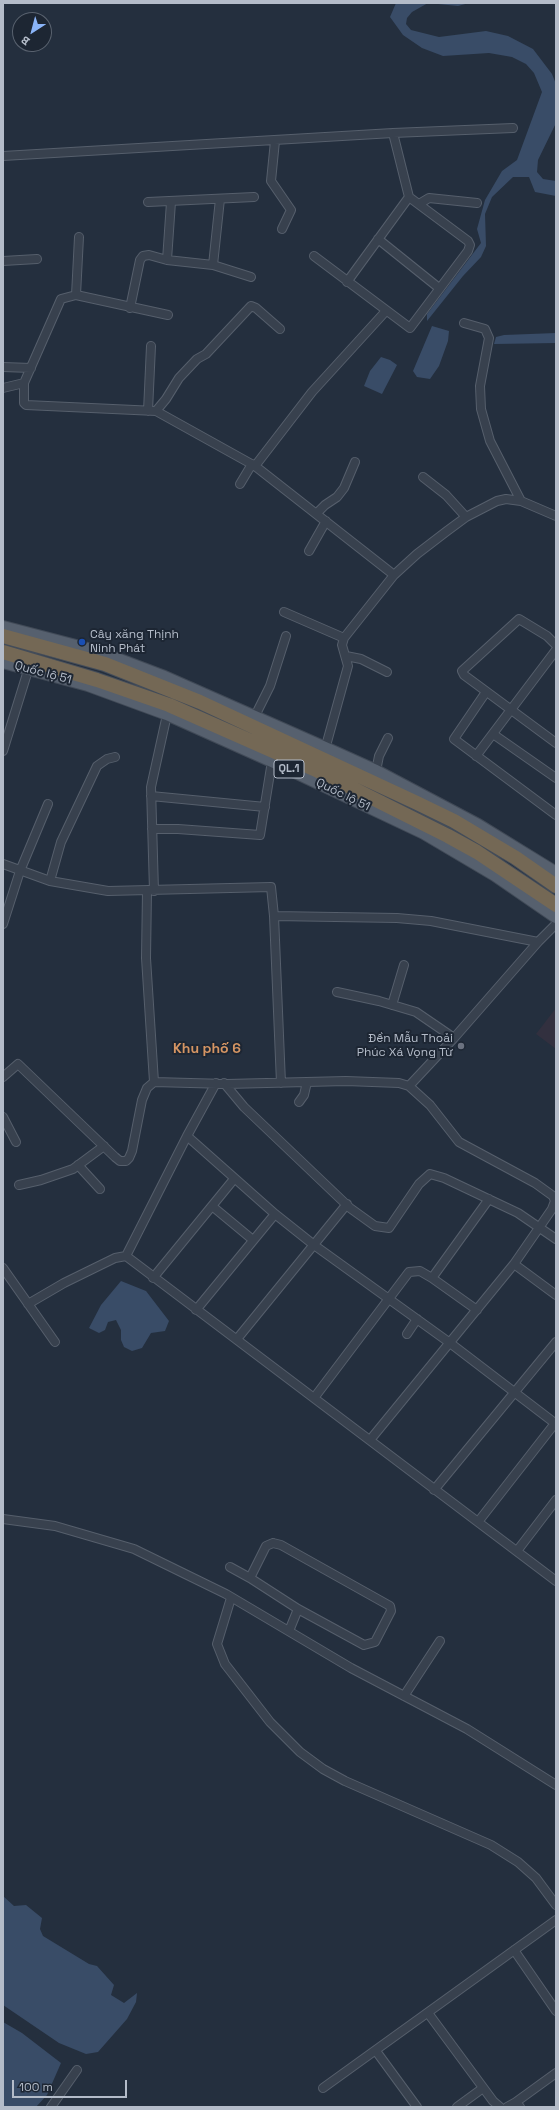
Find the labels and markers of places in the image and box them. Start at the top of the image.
place label: Cây xăng Thịnh Ninh Phát [90,628,179,656]
marker: Cây xăng Thịnh Ninh Phát [77,637,87,647]
place label: Đền Mẫu Thoải Phúc Xá Vọng Từ [357,1032,453,1060]
marker: Đền Mẫu Thoải Phúc Xá Vọng Từ [456,1041,466,1051]

